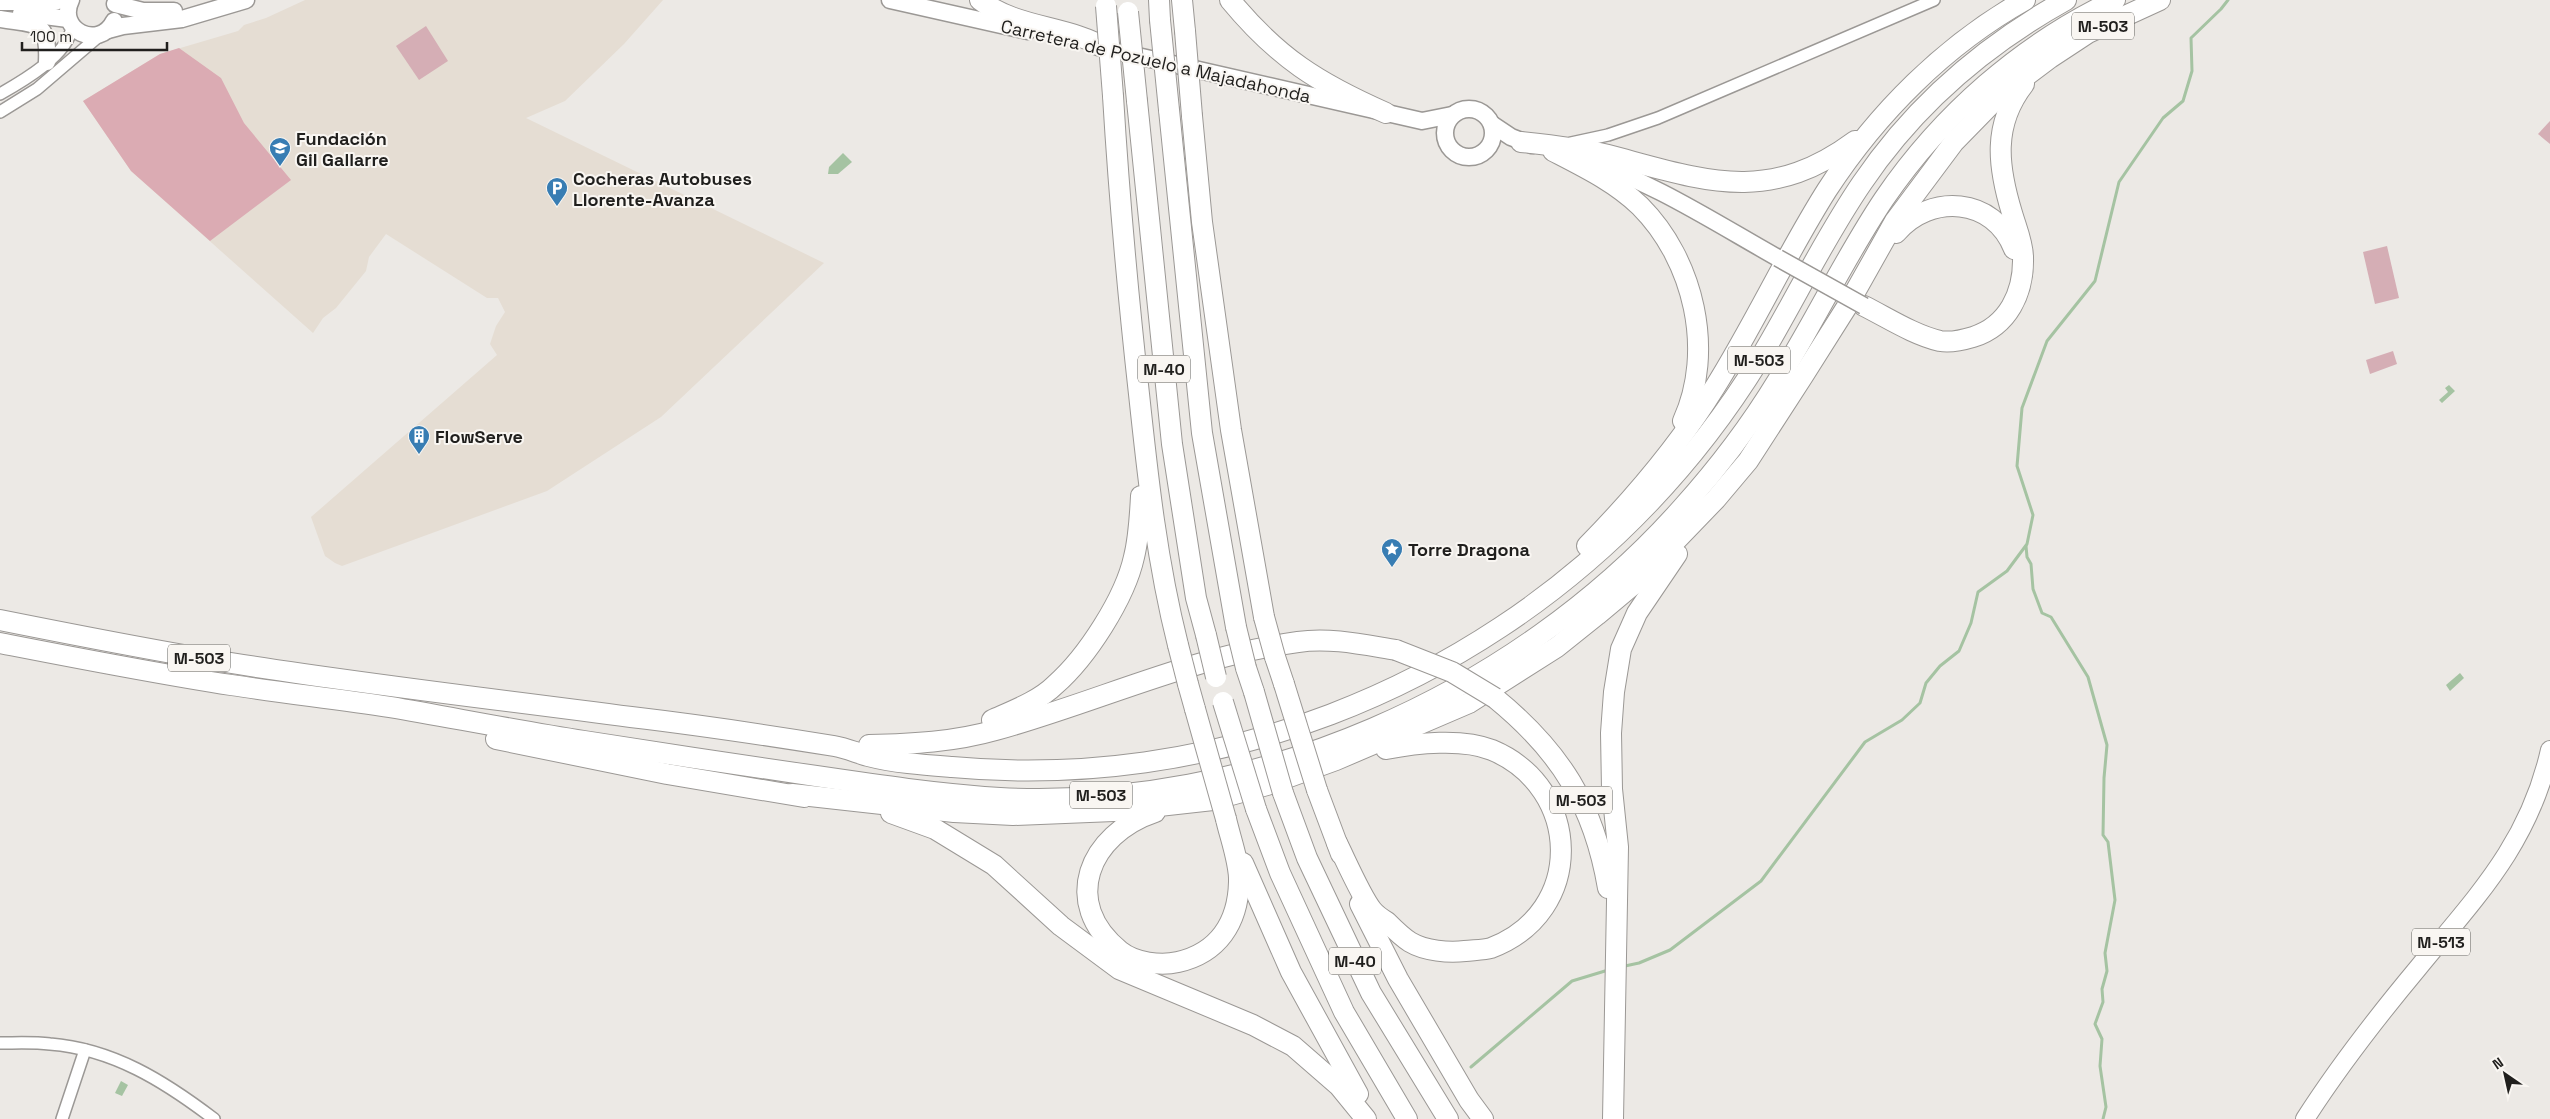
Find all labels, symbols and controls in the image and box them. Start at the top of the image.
road number: M-503 [2072,12,2134,40]
street label: Carretera de Pozuelo a Majadahonda [999,14,1313,108]
scale bar [22,20,168,52]
text: 100 m [30,27,72,46]
place label: Fundación Gil Gallarre [296,127,389,171]
school or university icon: Fundación Gil Gallarre [268,136,292,167]
place label: Cocheras Autobuses Llorente-Avanza [573,167,752,211]
parking icon: Cocheras Autobuses Llorente-Avanza [545,176,569,207]
road number: M-503 [1728,346,1790,374]
road number: M-40 [1138,356,1190,382]
building icon: FlowServe [407,424,431,455]
place label: FlowServe [435,425,523,448]
place icon: Torre Dragona [1380,537,1404,568]
place label: Torre Dragona [1408,538,1531,561]
road number: M-503 [168,644,230,671]
road number: M-503 [1070,782,1132,808]
road number: M-503 [1550,786,1612,814]
road number: M-513 [2412,929,2470,956]
road number: M-40 [1329,948,1381,974]
north arrow [2480,1049,2530,1099]
text: N [2489,1053,2507,1073]

